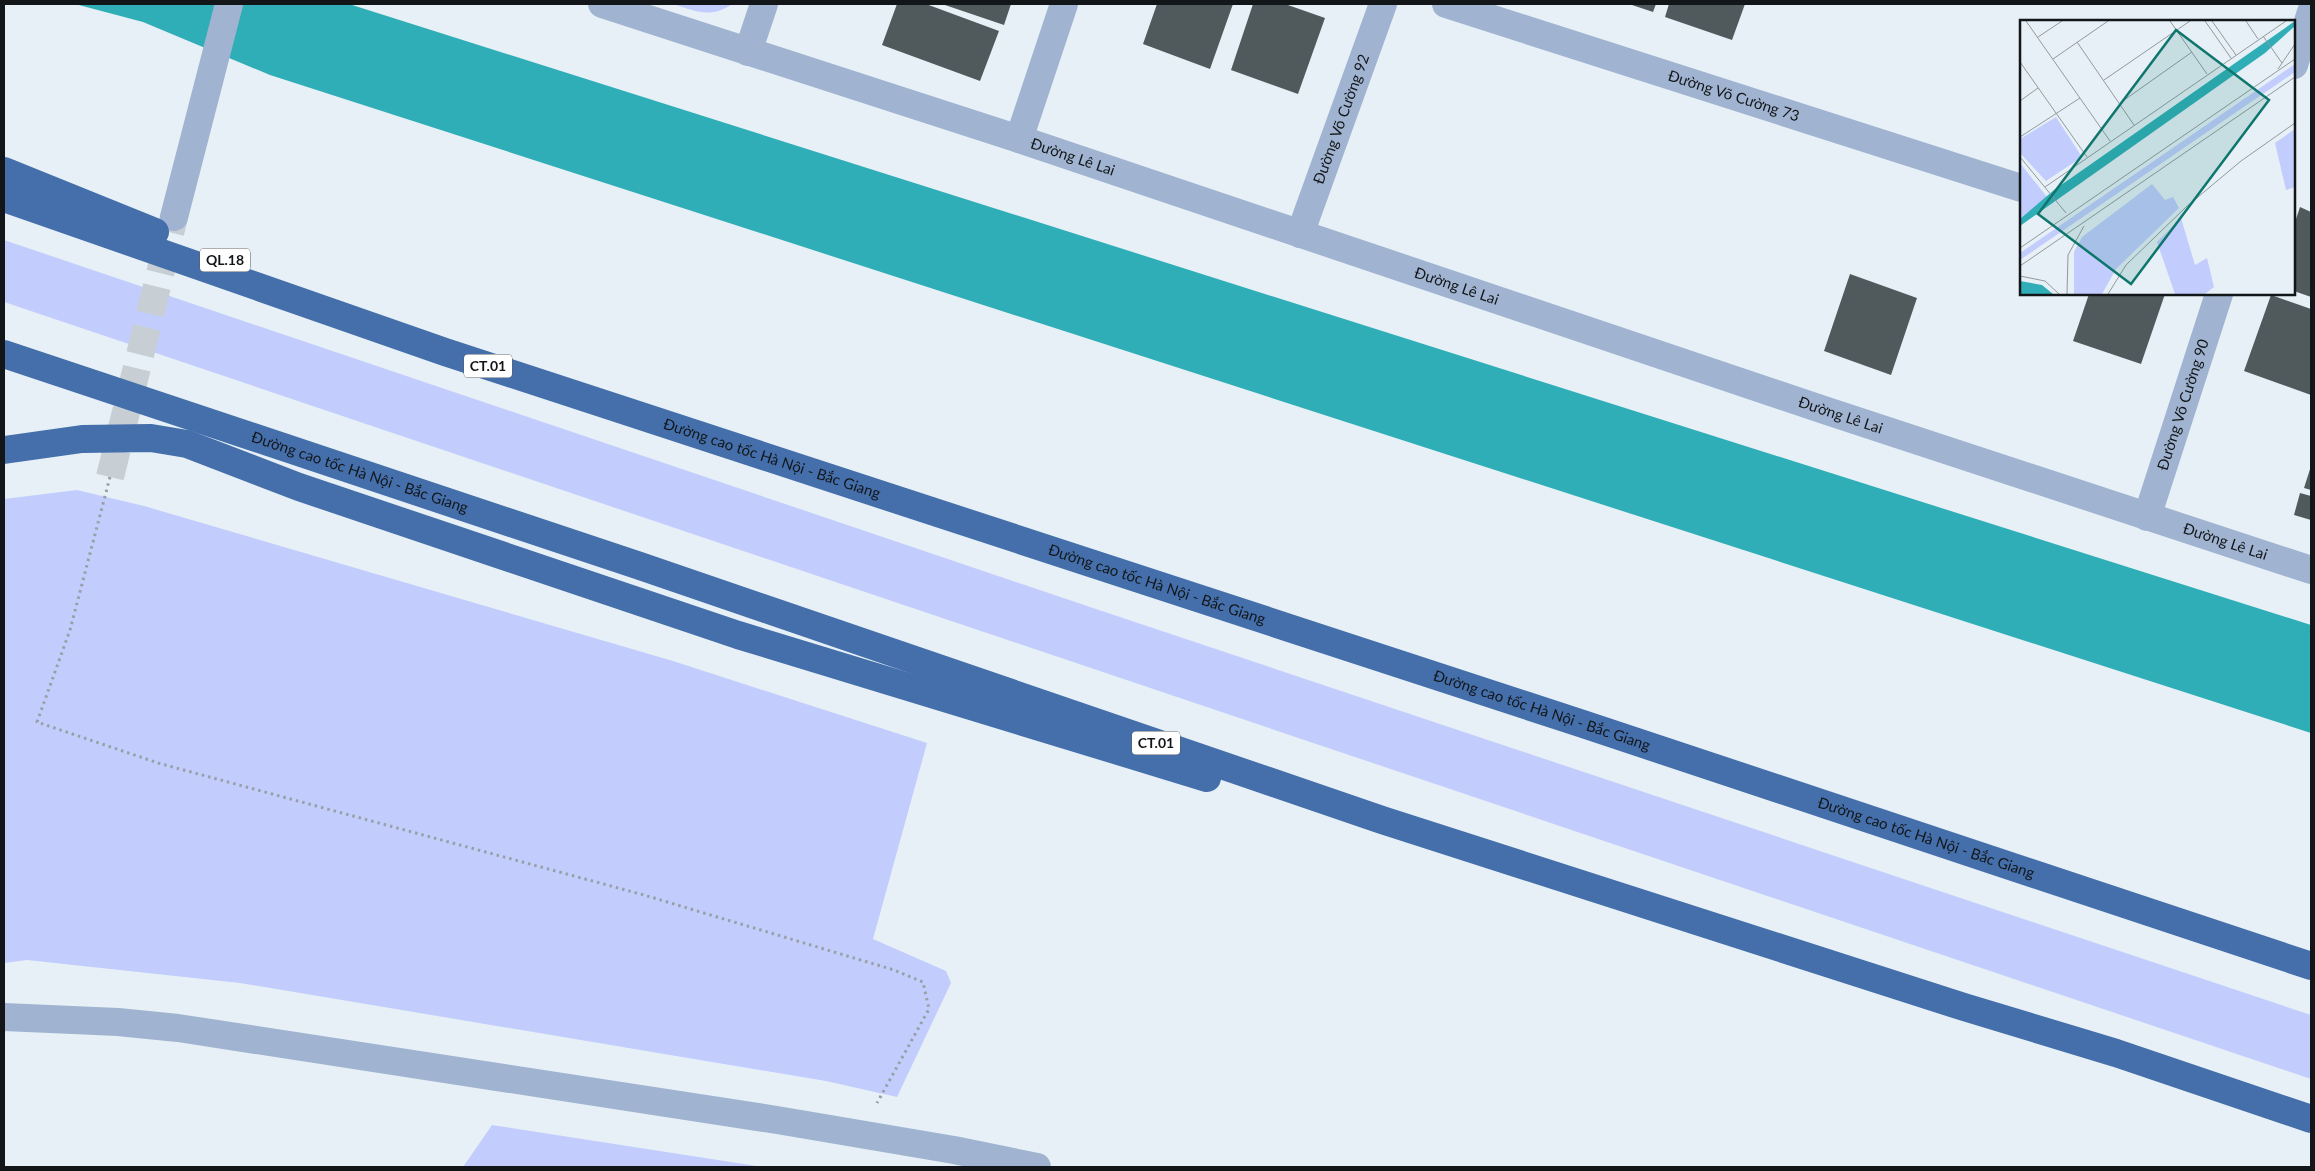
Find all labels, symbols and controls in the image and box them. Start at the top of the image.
inset map [2020,20,2295,295]
street label: Đường Võ Cường 92 [1309,51,1372,186]
street label: Đường Võ Cường 73 [1666,66,1802,125]
street label: Đường Lê Lai [1029,134,1118,179]
road number: QL.18 [200,248,250,272]
street label: Đường Lê Lai [1412,263,1501,308]
street label: Đường Võ Cường 90 [2153,336,2212,472]
road number: CT.01 [464,354,512,378]
street label: Đường Lê Lai [1796,392,1885,437]
street label: Đường cao tốc Hà Nội - Bắc Giang [661,414,883,502]
street label: Đường cao tốc Hà Nội - Bắc Giang [249,427,471,516]
street label: Đường Lê Lai [2181,519,2270,563]
street label: Đường cao tốc Hà Nội - Bắc Giang [1046,540,1268,628]
street label: Đường cao tốc Hà Nội - Bắc Giang [1431,666,1653,754]
road number: CT.01 [1132,731,1180,754]
street label: Đường cao tốc Hà Nội - Bắc Giang [1816,793,2037,882]

